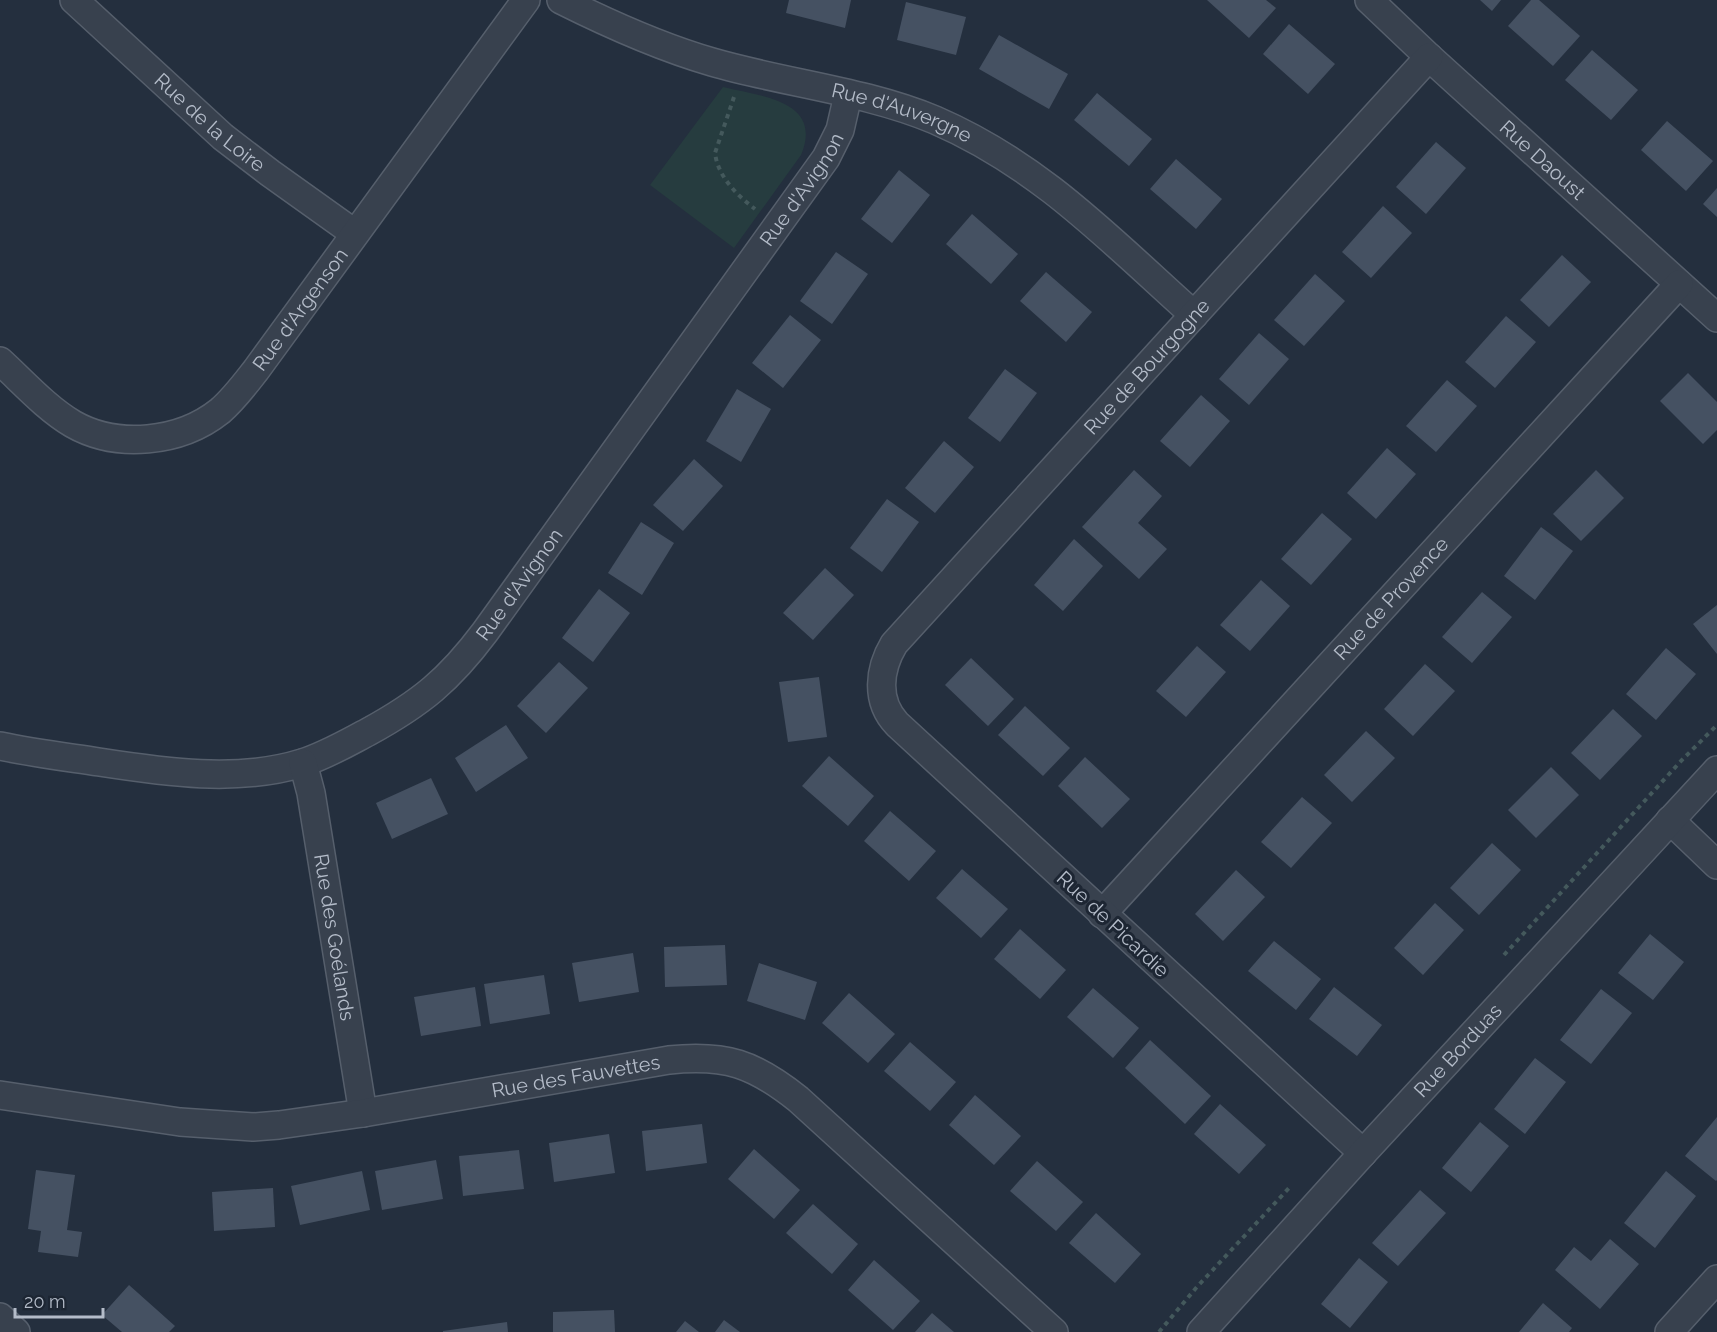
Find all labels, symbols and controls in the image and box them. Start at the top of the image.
street label: Rue de la Loire [150,68,270,177]
street label: Rue d'Auvergne [830,78,976,148]
street label: Rue Daoust [1495,115,1590,205]
street label: Rue d'Avignon [755,129,849,251]
street label: Rue d'Argenson [247,243,353,376]
street label: Rue de Bourgogne [1079,294,1215,439]
street label: Rue d'Avignon [471,524,568,645]
street label: Rue de Provence [1329,532,1453,665]
street label: Rue des Goélands [309,852,360,1022]
street label: Rue de Picardie [1052,866,1174,982]
street label: Rue Borduas [1409,999,1507,1102]
street label: Rue des Fauvettes [490,1050,662,1103]
scale bar [15,1281,104,1319]
text: 20 m [24,1291,66,1312]

